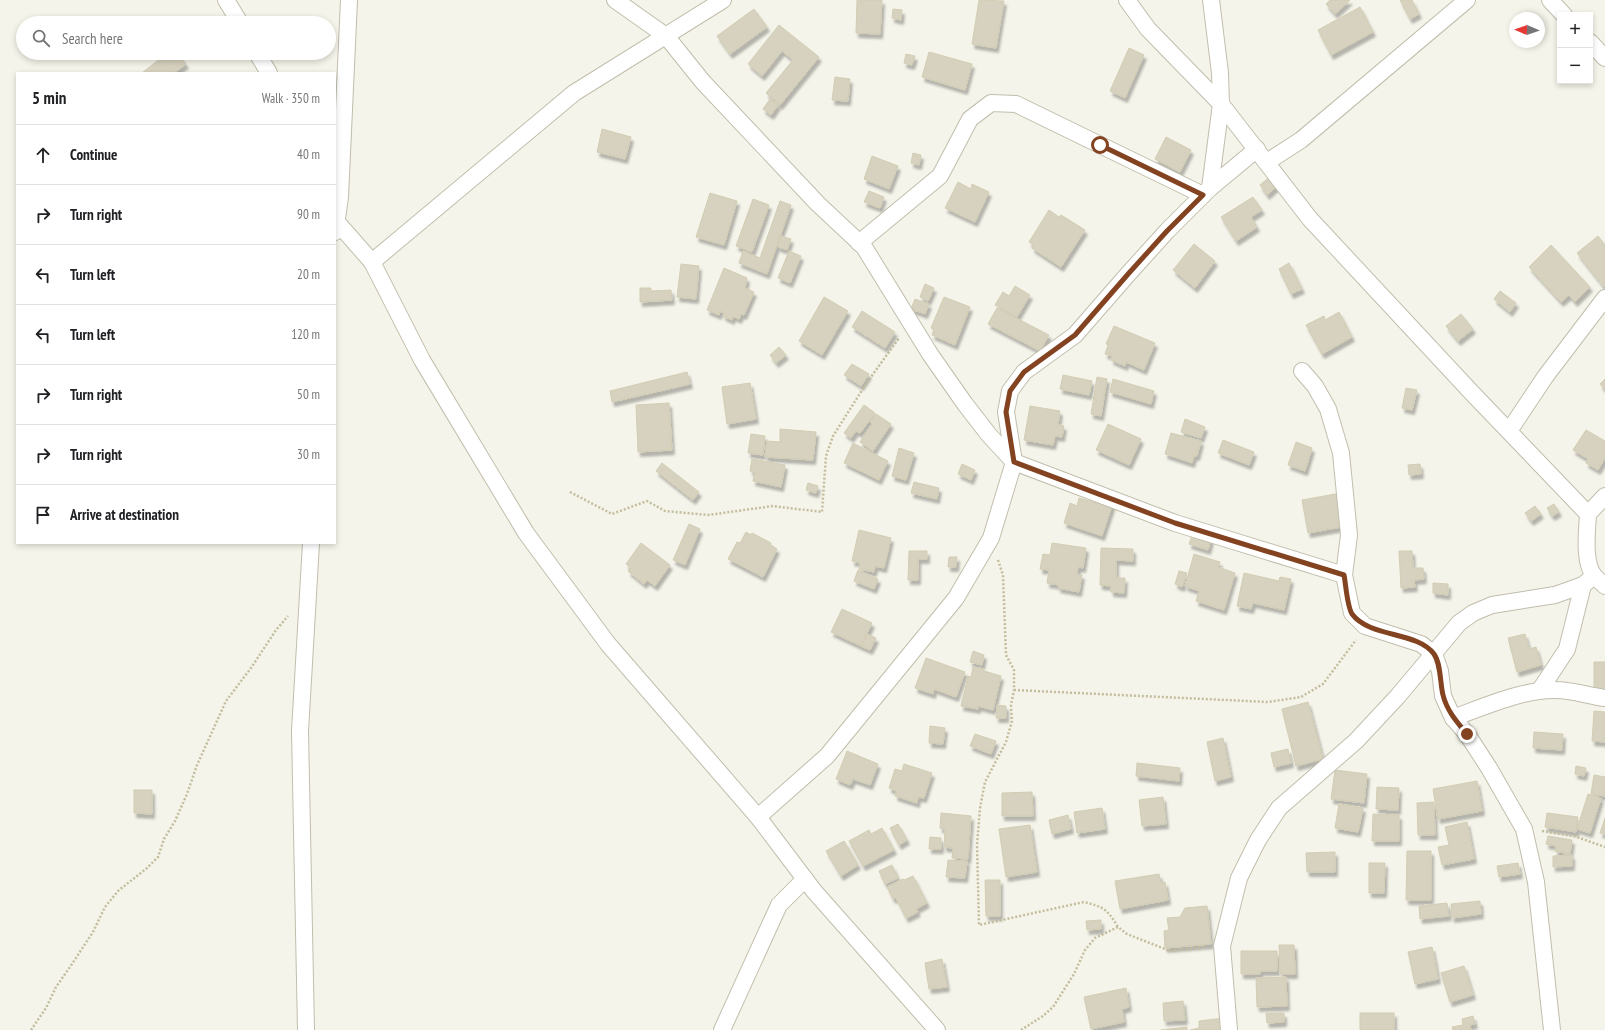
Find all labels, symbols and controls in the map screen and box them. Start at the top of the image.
north arrow [1509,12,1545,48]
map controls [1557,12,1593,84]
button: + [1557,12,1593,48]
search box [16,16,336,60]
icon: search [30,27,52,49]
text: Search here [62,29,123,48]
button: − [1557,48,1593,84]
text: 5 min [32,87,66,109]
text: Walk · 350 m [262,90,320,107]
route start [1091,136,1109,154]
icon: ahead [32,144,54,166]
text: Continue [70,145,117,164]
text: 40 m [297,146,320,163]
icon: right [32,204,54,226]
text: Turn right [70,205,122,224]
text: 90 m [297,206,320,223]
icon: left [32,264,54,286]
text: Turn left [70,265,115,284]
text: 20 m [297,266,320,283]
icon: left [32,324,54,346]
text: Turn left [70,325,115,344]
text: 120 m [291,326,320,343]
icon: right [32,384,54,406]
text: Turn right [70,385,122,404]
text: 50 m [297,386,320,403]
icon: right [32,444,54,466]
text: Turn right [70,445,122,464]
text: 30 m [297,446,320,463]
icon: arrive [32,504,54,526]
text: Arrive at destination [70,505,179,524]
route end [1458,725,1476,743]

